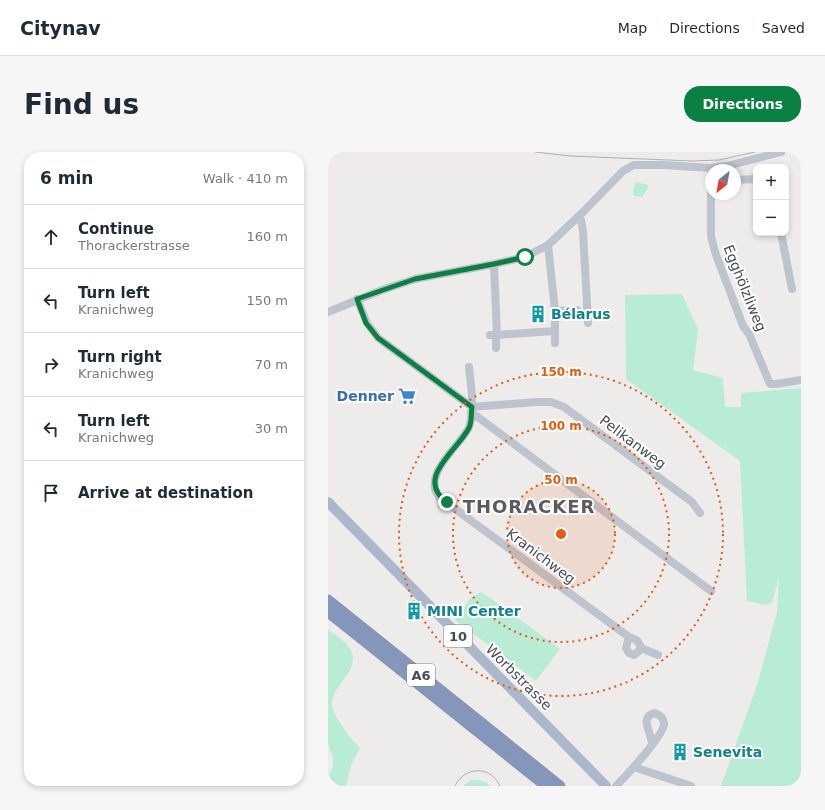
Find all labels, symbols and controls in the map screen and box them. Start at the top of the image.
text: Citynav [20,17,101,39]
text: Map [618,20,647,36]
text: Directions [669,20,740,36]
text: Saved [762,20,805,36]
button: Directions [684,86,801,122]
text: Find us [24,88,139,121]
north arrow [705,164,741,200]
map controls [753,164,789,236]
button: + [753,164,789,200]
text: 6 min [40,168,93,188]
text: Walk · 410 m [203,171,288,186]
button: − [753,200,789,236]
text: Continue [78,220,154,238]
icon: ahead [40,226,62,248]
text: 160 m [246,229,288,244]
text: Thorackerstrasse [78,238,190,253]
street label: Egghölzliweg [720,242,770,334]
route start [516,248,534,266]
text: Turn left [78,284,150,302]
icon: left [40,290,62,312]
text: 150 m [246,293,288,308]
text: Kranichweg [78,302,154,317]
building icon: Bélarus [528,304,548,324]
place label: Bélarus [551,306,611,322]
text: Turn right [78,348,162,366]
icon: right [40,354,62,376]
text: 70 m [255,357,288,372]
text: 150 m [540,365,582,379]
text: Kranichweg [78,366,154,381]
supermarket icon: Denner [397,386,417,406]
place label: Denner [337,388,394,404]
text: Turn left [78,412,150,430]
street label: Pelikanweg [597,412,669,472]
icon: left [40,418,62,440]
text: 100 m [540,419,582,433]
text: 30 m [255,421,288,436]
text: Kranichweg [78,430,154,445]
text: 50 m [544,473,578,487]
icon: arrive [40,482,62,504]
text: Arrive at destination [78,484,253,502]
route end [438,493,456,511]
district label: THORACKER [463,496,595,517]
street label: Kranichweg [504,525,578,587]
centre of rings [554,527,568,541]
building icon: MINI Center [404,601,424,621]
place label: MINI Center [427,603,521,619]
road number: 10 [444,625,472,647]
street label: Worbstrasse [483,641,555,713]
road number: A6 [407,664,435,686]
building icon: Senevita [670,742,690,762]
place label: Senevita [693,744,762,760]

